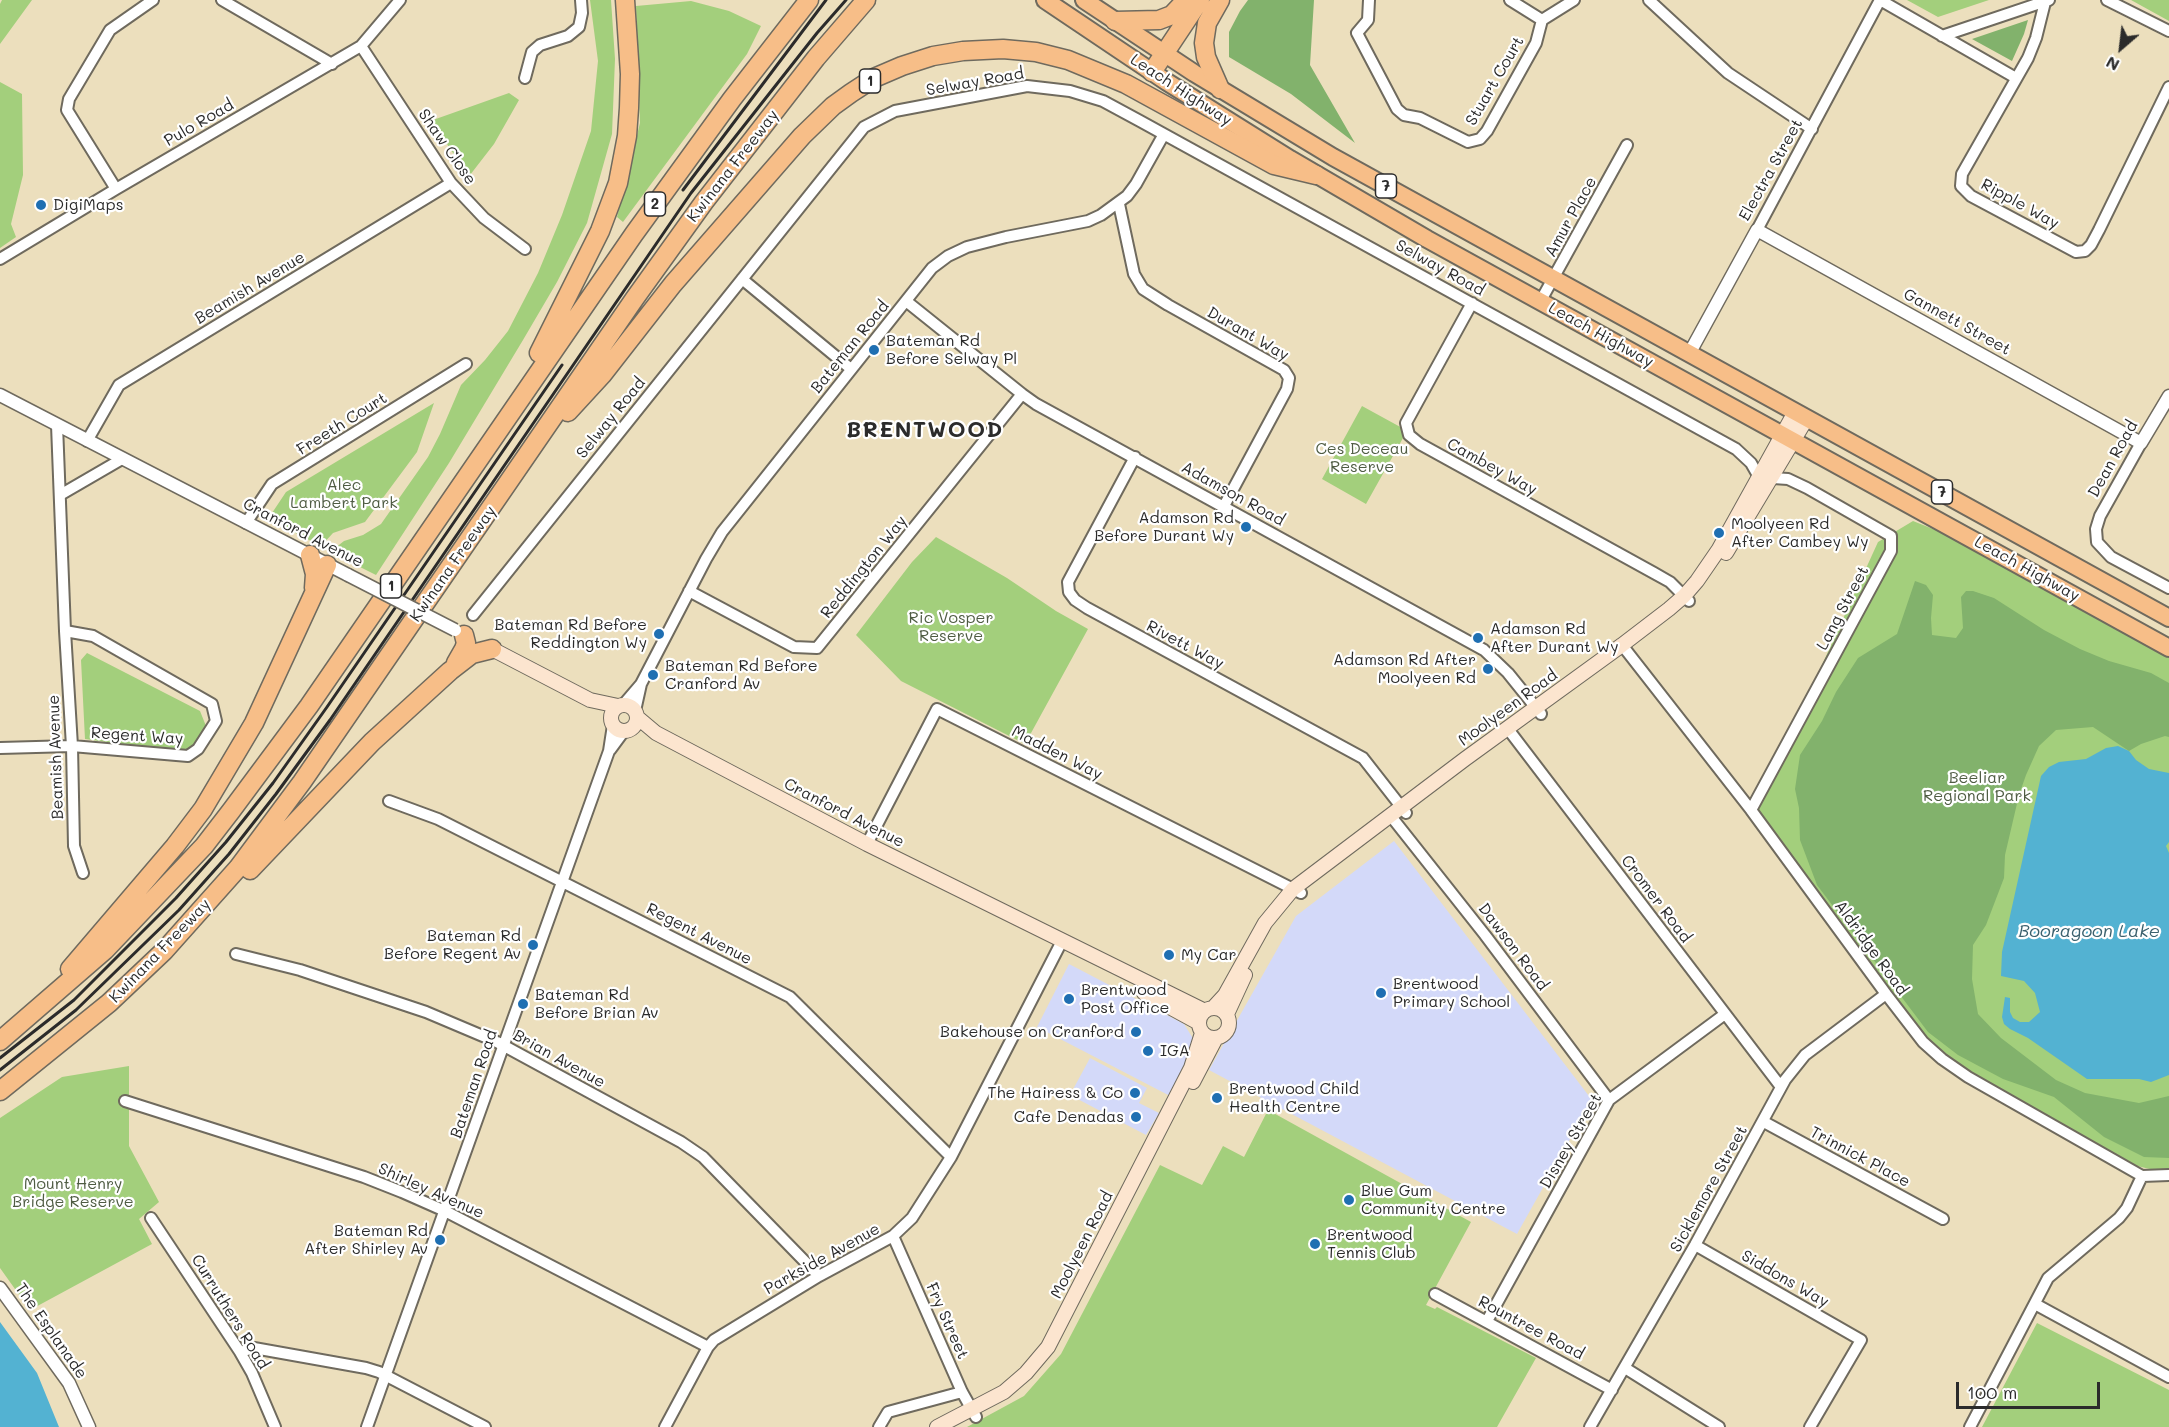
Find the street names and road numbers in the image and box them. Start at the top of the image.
street label: Stuart Court [1462,33,1528,129]
street label: Leach Highway [1127,50,1235,130]
street label: Selway Road [925,64,1025,100]
road number: 1 [860,69,880,93]
street label: Pulo Road [161,95,237,151]
street label: Shaw Close [414,105,480,189]
street label: Kwinana Freeway [683,106,783,226]
street label: Electra Street [1735,116,1807,224]
road number: 7 [1376,174,1396,198]
street label: Amur Place [1541,174,1601,260]
street label: Ripple Way [1978,175,2062,233]
road number: 2 [644,192,666,216]
street label: Selway Road [1392,236,1488,300]
street label: Beamish Avenue [192,248,308,328]
street label: Gannett Street [1900,285,2014,359]
street label: Bateman Road [807,297,893,397]
street label: Leach Highway [1545,298,1657,372]
street label: Durant Way [1204,303,1292,365]
street label: Selway Road [573,374,649,462]
street label: Freeth Court [293,389,391,459]
street label: Dean Road [2084,417,2142,501]
street label: Cambey Way [1444,434,1540,500]
street label: Adamson Road [1178,458,1288,530]
road number: 7 [1932,480,1952,504]
street label: Cranford Avenue [240,494,366,572]
street label: Kwinana Freeway [406,502,500,626]
street label: Reddington Way [817,512,911,622]
street label: Leach Highway [1971,532,2083,606]
street label: Lang Street [1813,563,1873,653]
road number: 1 [380,574,402,598]
street label: Rivett Way [1143,617,1227,673]
street label: Moolyeen Road [1455,666,1561,750]
street label: Beamish Avenue [44,694,68,820]
street label: Madden Way [1008,722,1106,784]
street label: Regent Way [90,723,184,749]
street label: Cranford Avenue [781,774,907,852]
street label: Cromer Road [1617,851,1695,947]
street label: Kwinana Freeway [105,895,215,1007]
street label: Aldridge Road [1830,897,1912,999]
street label: Regent Avenue [643,899,755,969]
street label: Dawson Road [1474,900,1552,994]
street label: Brian Avenue [510,1026,608,1092]
street label: Bateman Road [446,1027,502,1141]
street label: Disney Street [1536,1090,1606,1192]
street label: Sicklemore Street [1666,1122,1752,1256]
street label: Trinnick Place [1807,1123,1913,1191]
street label: Shirley Avenue [375,1159,487,1223]
street label: Moolyeen Road [1047,1188,1117,1302]
street label: Parkside Avenue [761,1219,883,1299]
street label: Siddons Way [1738,1246,1832,1312]
street label: Curruthers Road [187,1251,273,1373]
street label: The Esplanade [11,1279,91,1383]
street label: Fry Street [922,1280,972,1362]
street label: Rountree Road [1475,1292,1587,1364]

